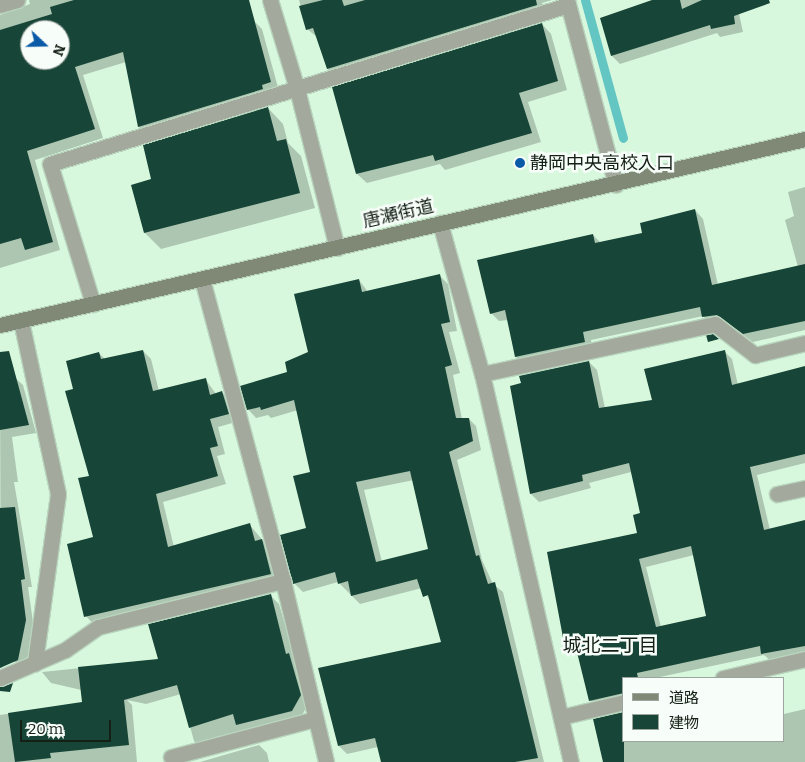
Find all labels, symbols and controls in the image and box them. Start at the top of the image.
north arrow [20,20,70,70]
text: N [49,42,68,58]
place label: 静岡中央高校入口 [530,152,674,174]
marker: 静岡中央高校入口 [514,157,526,169]
street label: 唐瀬街道 [360,195,436,233]
district label: 城北二丁目 [563,635,657,657]
legend [622,677,785,742]
text: 道路 [669,689,699,707]
scale bar [22,710,114,742]
text: 建物 [669,714,699,732]
text: 20 m [28,720,63,738]

